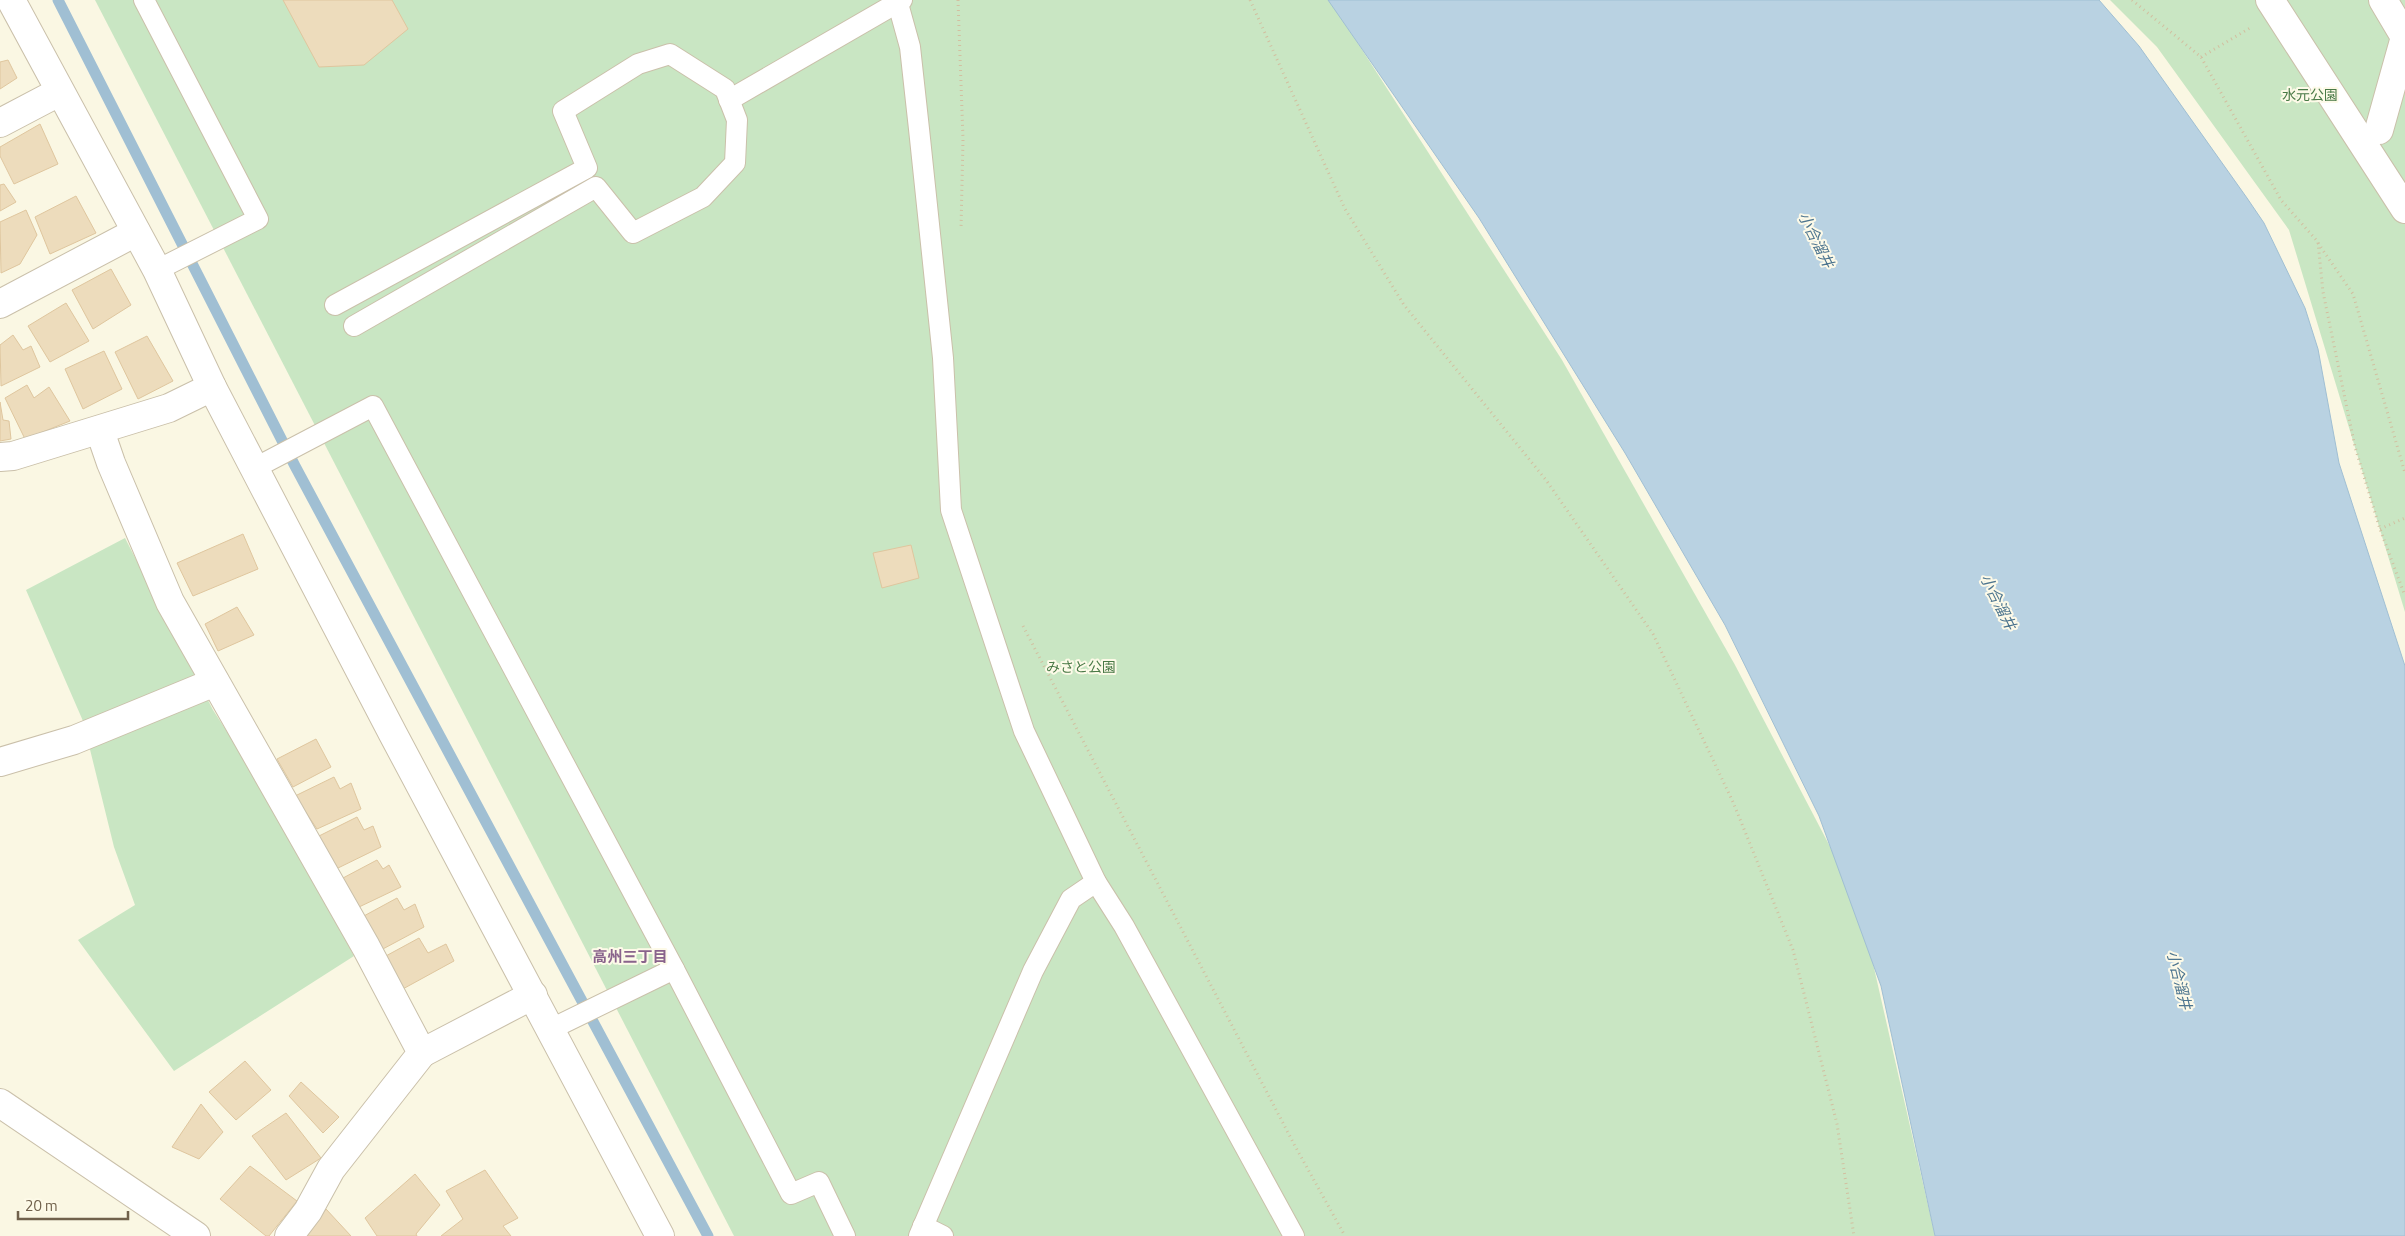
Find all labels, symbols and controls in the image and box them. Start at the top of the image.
park label: 水元公園 [2282,84,2338,105]
water label: 小合溜井 [1793,208,1841,273]
water label: 小合溜井 [1975,570,2023,635]
park label: みさと公園 [1046,656,1116,677]
district label: 高州三丁目 [592,945,668,968]
water label: 小合溜井 [2161,948,2198,1014]
scale bar [18,1188,128,1220]
text: 20 m [25,1194,58,1217]

